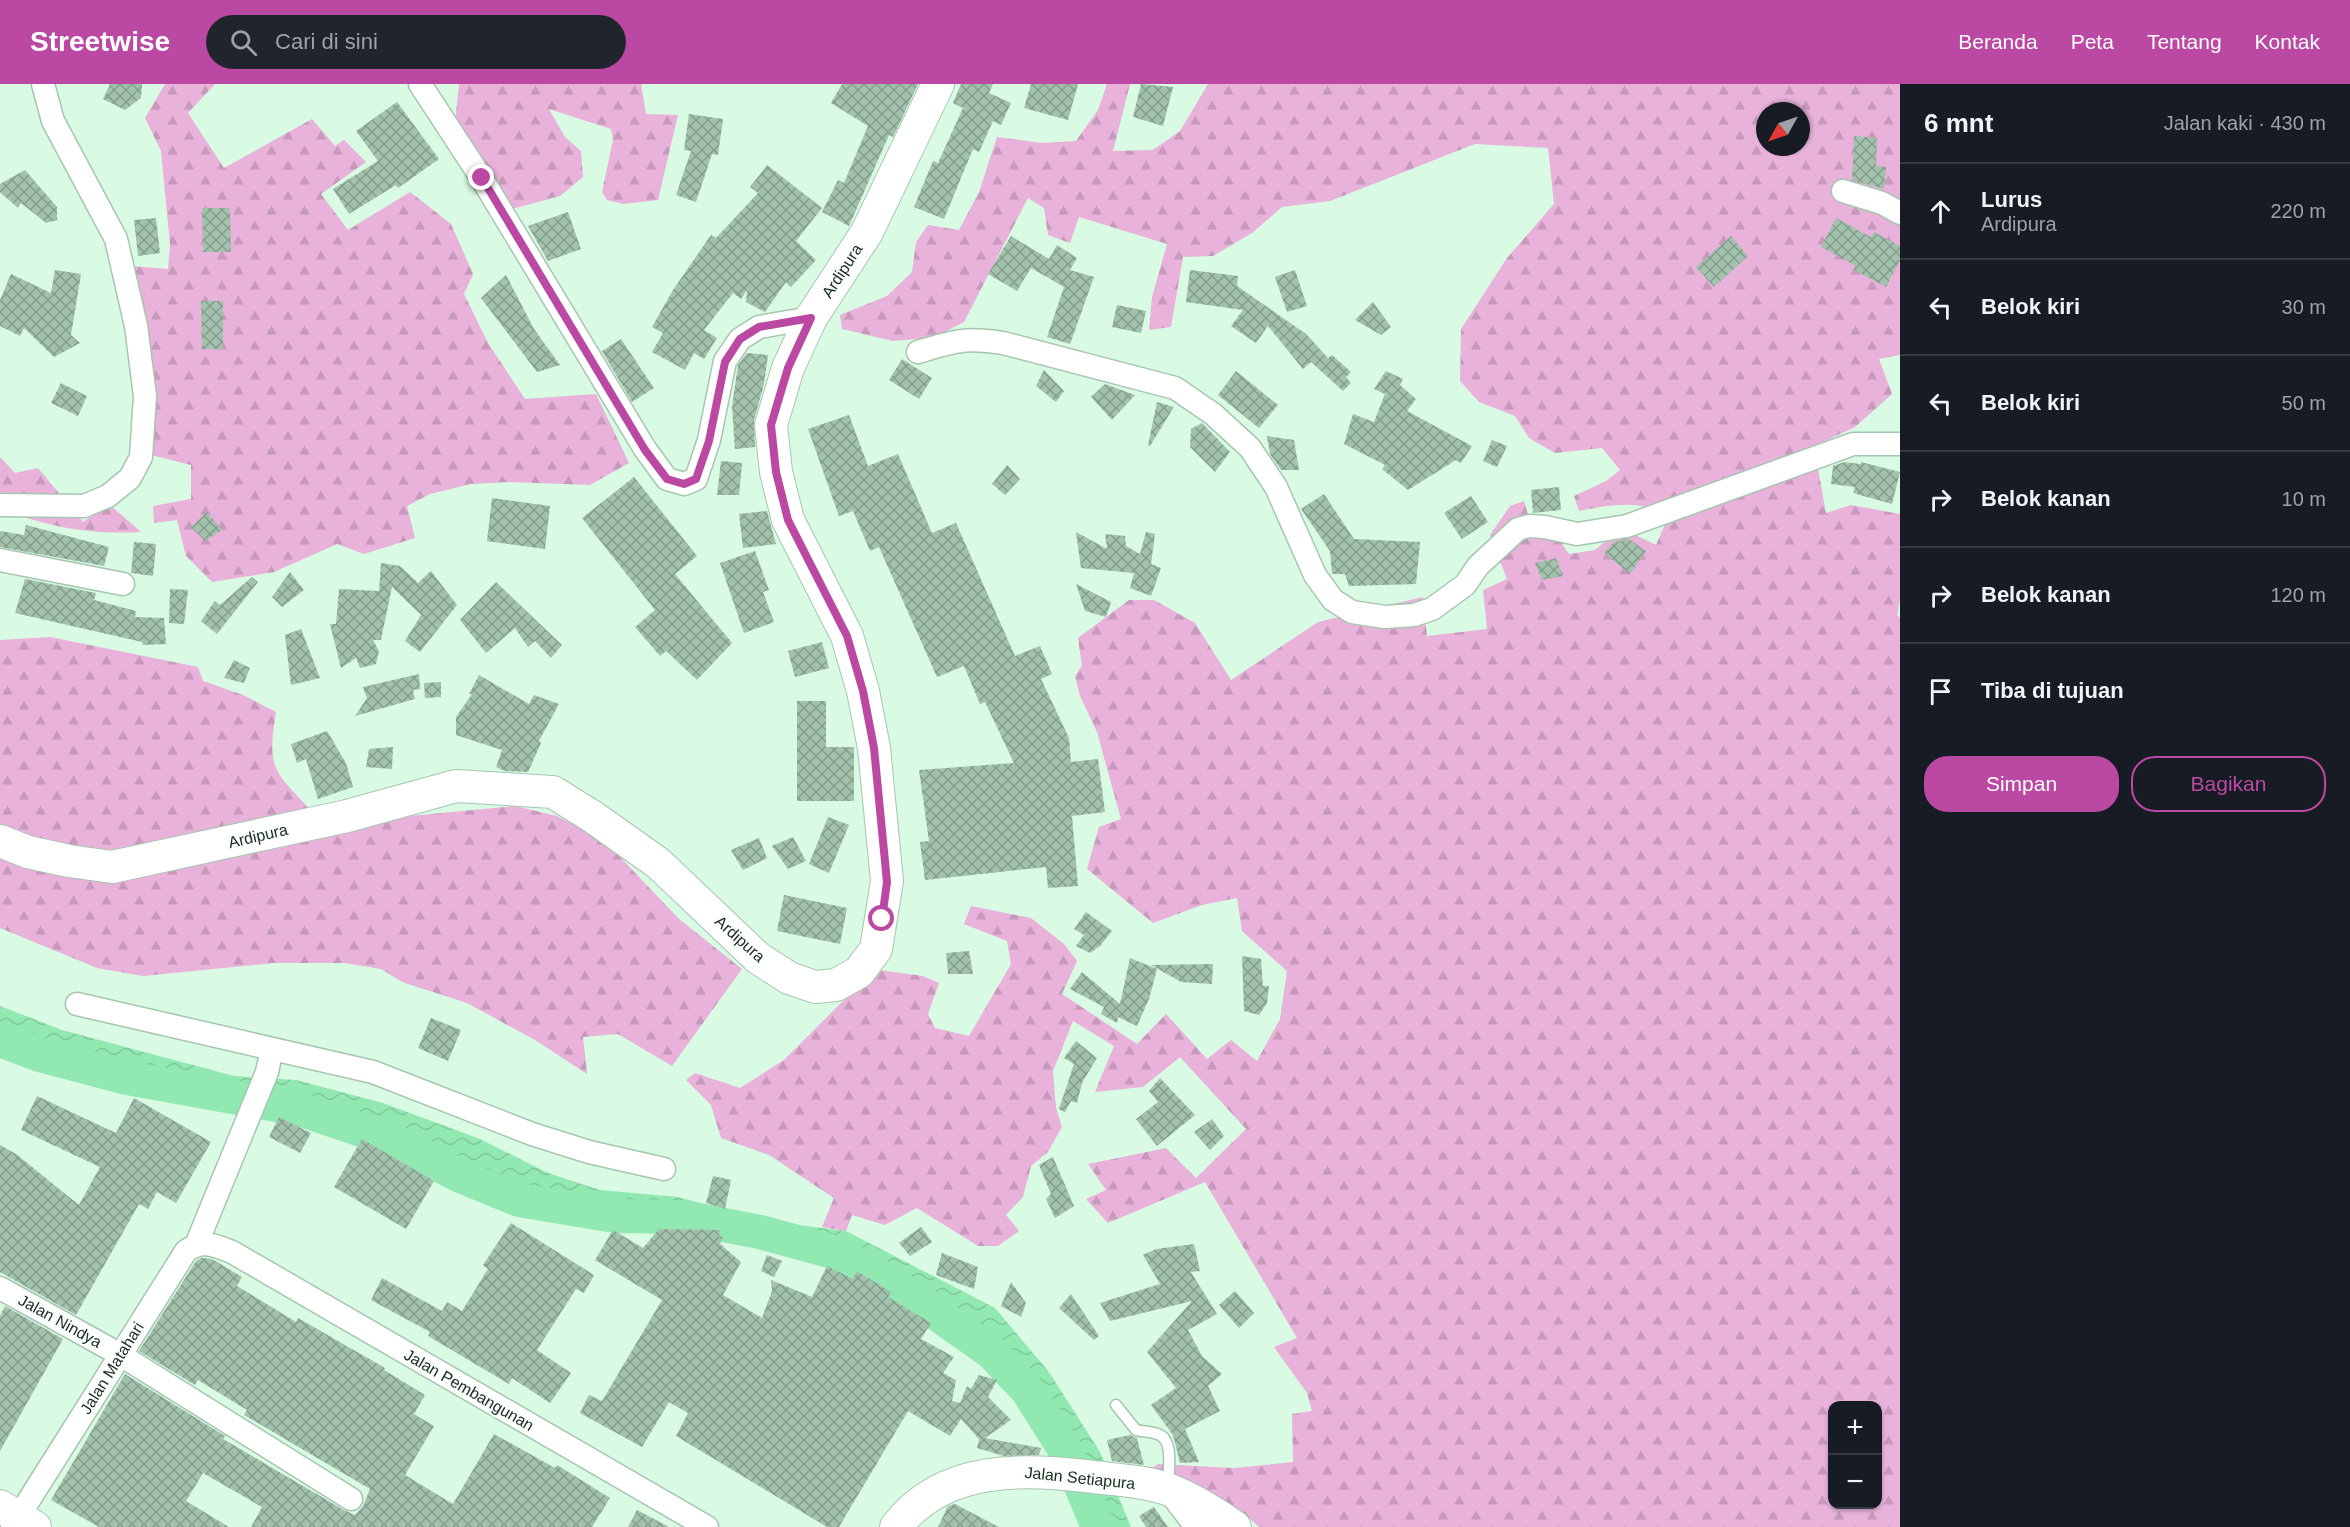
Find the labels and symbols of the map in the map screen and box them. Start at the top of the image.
north arrow [1756,102,1810,156]
route end [468,164,494,190]
street label: Ardipura [818,241,866,301]
street label: Ardipura [227,821,289,851]
route start [868,905,894,931]
street label: Ardipura [712,912,768,966]
street label: Jalan Nindya [15,1291,105,1351]
street label: Jalan Matahari [77,1319,147,1417]
street label: Jalan Pembangunan [401,1346,537,1434]
street label: Jalan Setiapura [1024,1464,1136,1492]

